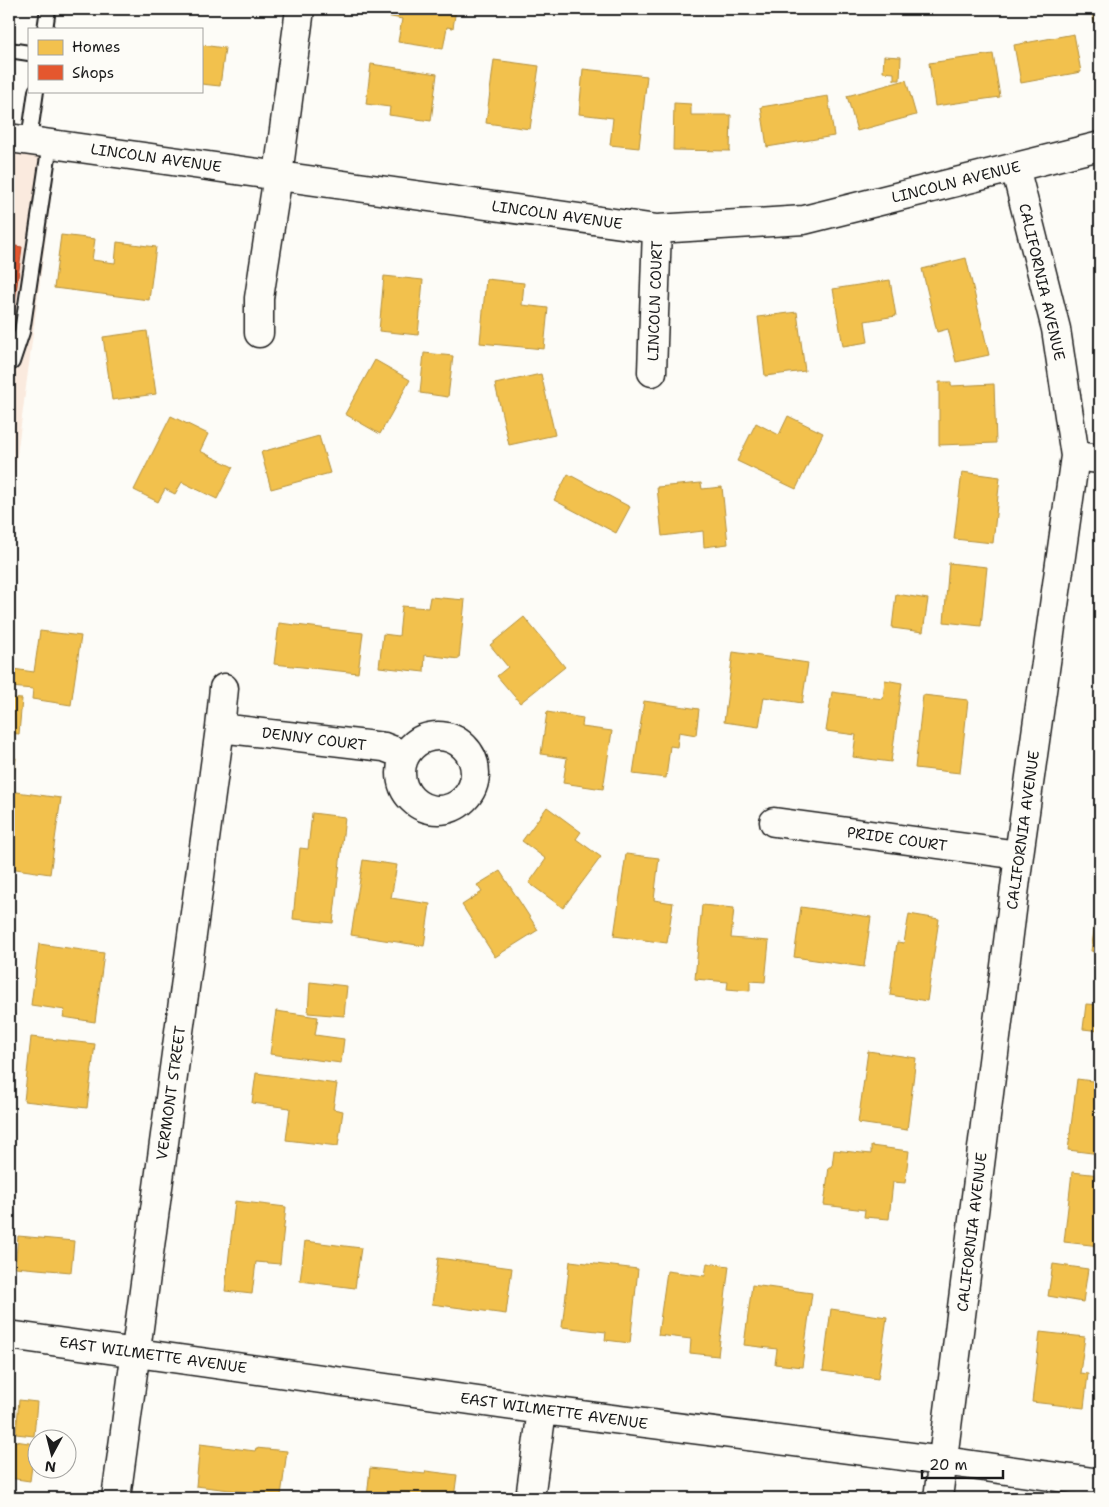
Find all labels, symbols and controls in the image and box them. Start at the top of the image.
legend [28,28,202,92]
text: Homes [72,37,120,57]
text: Shops [72,63,114,83]
street label: LINCOLN AVENUE [89,139,223,177]
street label: LINCOLN AVENUE [889,156,1023,208]
street label: LINCOLN AVENUE [490,196,624,234]
street label: CALIFORNIA AVENUE [1014,201,1070,363]
street label: LINCOLN COURT [643,240,667,362]
street label: DENNY COURT [261,723,367,755]
street label: CALIFORNIA AVENUE [1002,749,1044,911]
street label: PRIDE COURT [846,822,948,856]
street label: VERMONT STREET [152,1025,190,1161]
street label: CALIFORNIA AVENUE [952,1151,992,1313]
street label: EAST WILMETTE AVENUE [58,1332,248,1378]
street label: EAST WILMETTE AVENUE [459,1388,649,1434]
north arrow [28,1430,78,1480]
scale bar [922,1447,1003,1479]
text: 20 m [929,1455,968,1475]
text: N [44,1457,57,1477]

